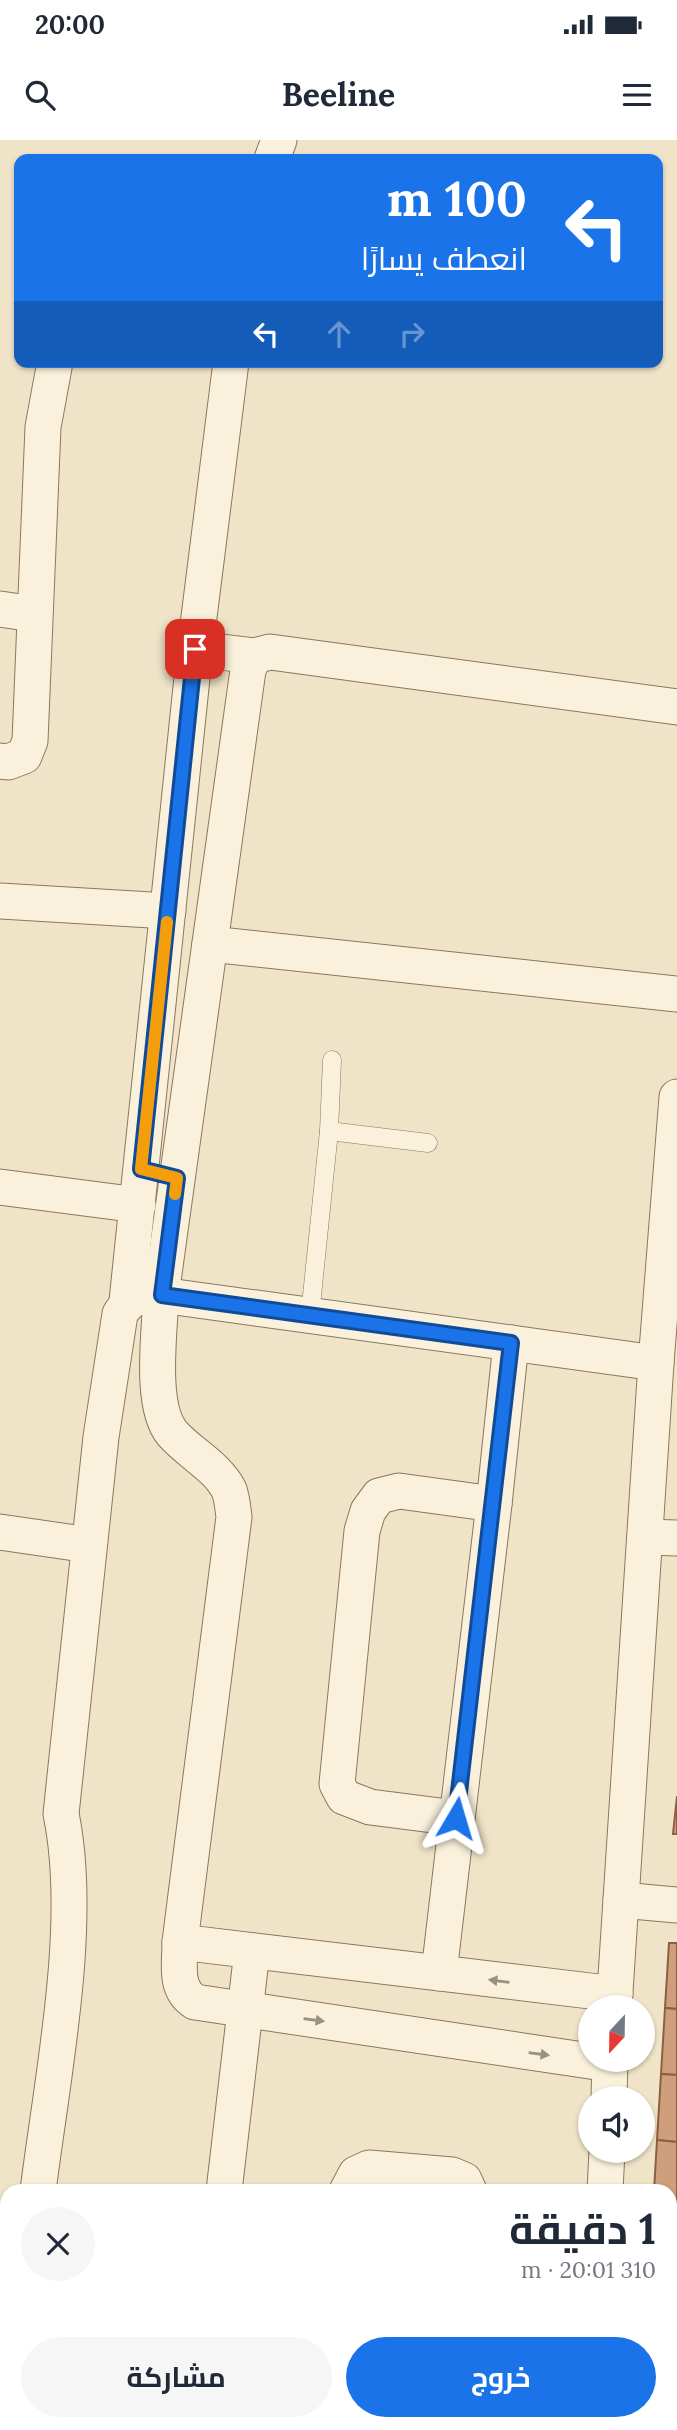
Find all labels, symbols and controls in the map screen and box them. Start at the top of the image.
text: 20:00 [35,8,105,41]
text: Beeline [282,74,395,115]
icon: search [21,76,59,114]
icon: menu [618,76,656,114]
text: 100 m [387,167,527,229]
icon: left [551,182,642,273]
text: انعطف يسارًا [361,238,527,279]
icon: left [247,315,285,353]
icon: ahead [320,315,358,353]
icon: right [393,315,431,353]
pin [165,619,225,679]
icon: arrive [176,630,214,668]
position arrow [419,1781,493,1855]
one-way arrow [487,1975,509,1986]
north arrow [578,1995,654,2072]
map controls [578,1995,655,2163]
one-way arrow [303,2015,325,2026]
one-way arrow [528,2048,550,2059]
button: sound [578,2086,655,2163]
text: 1 دقيقة [509,2202,656,2256]
button: close [21,2207,95,2281]
text: 310 m · 20:01 [521,2255,656,2284]
button: مشاركة [21,2337,332,2417]
button: خروج [346,2337,656,2417]

